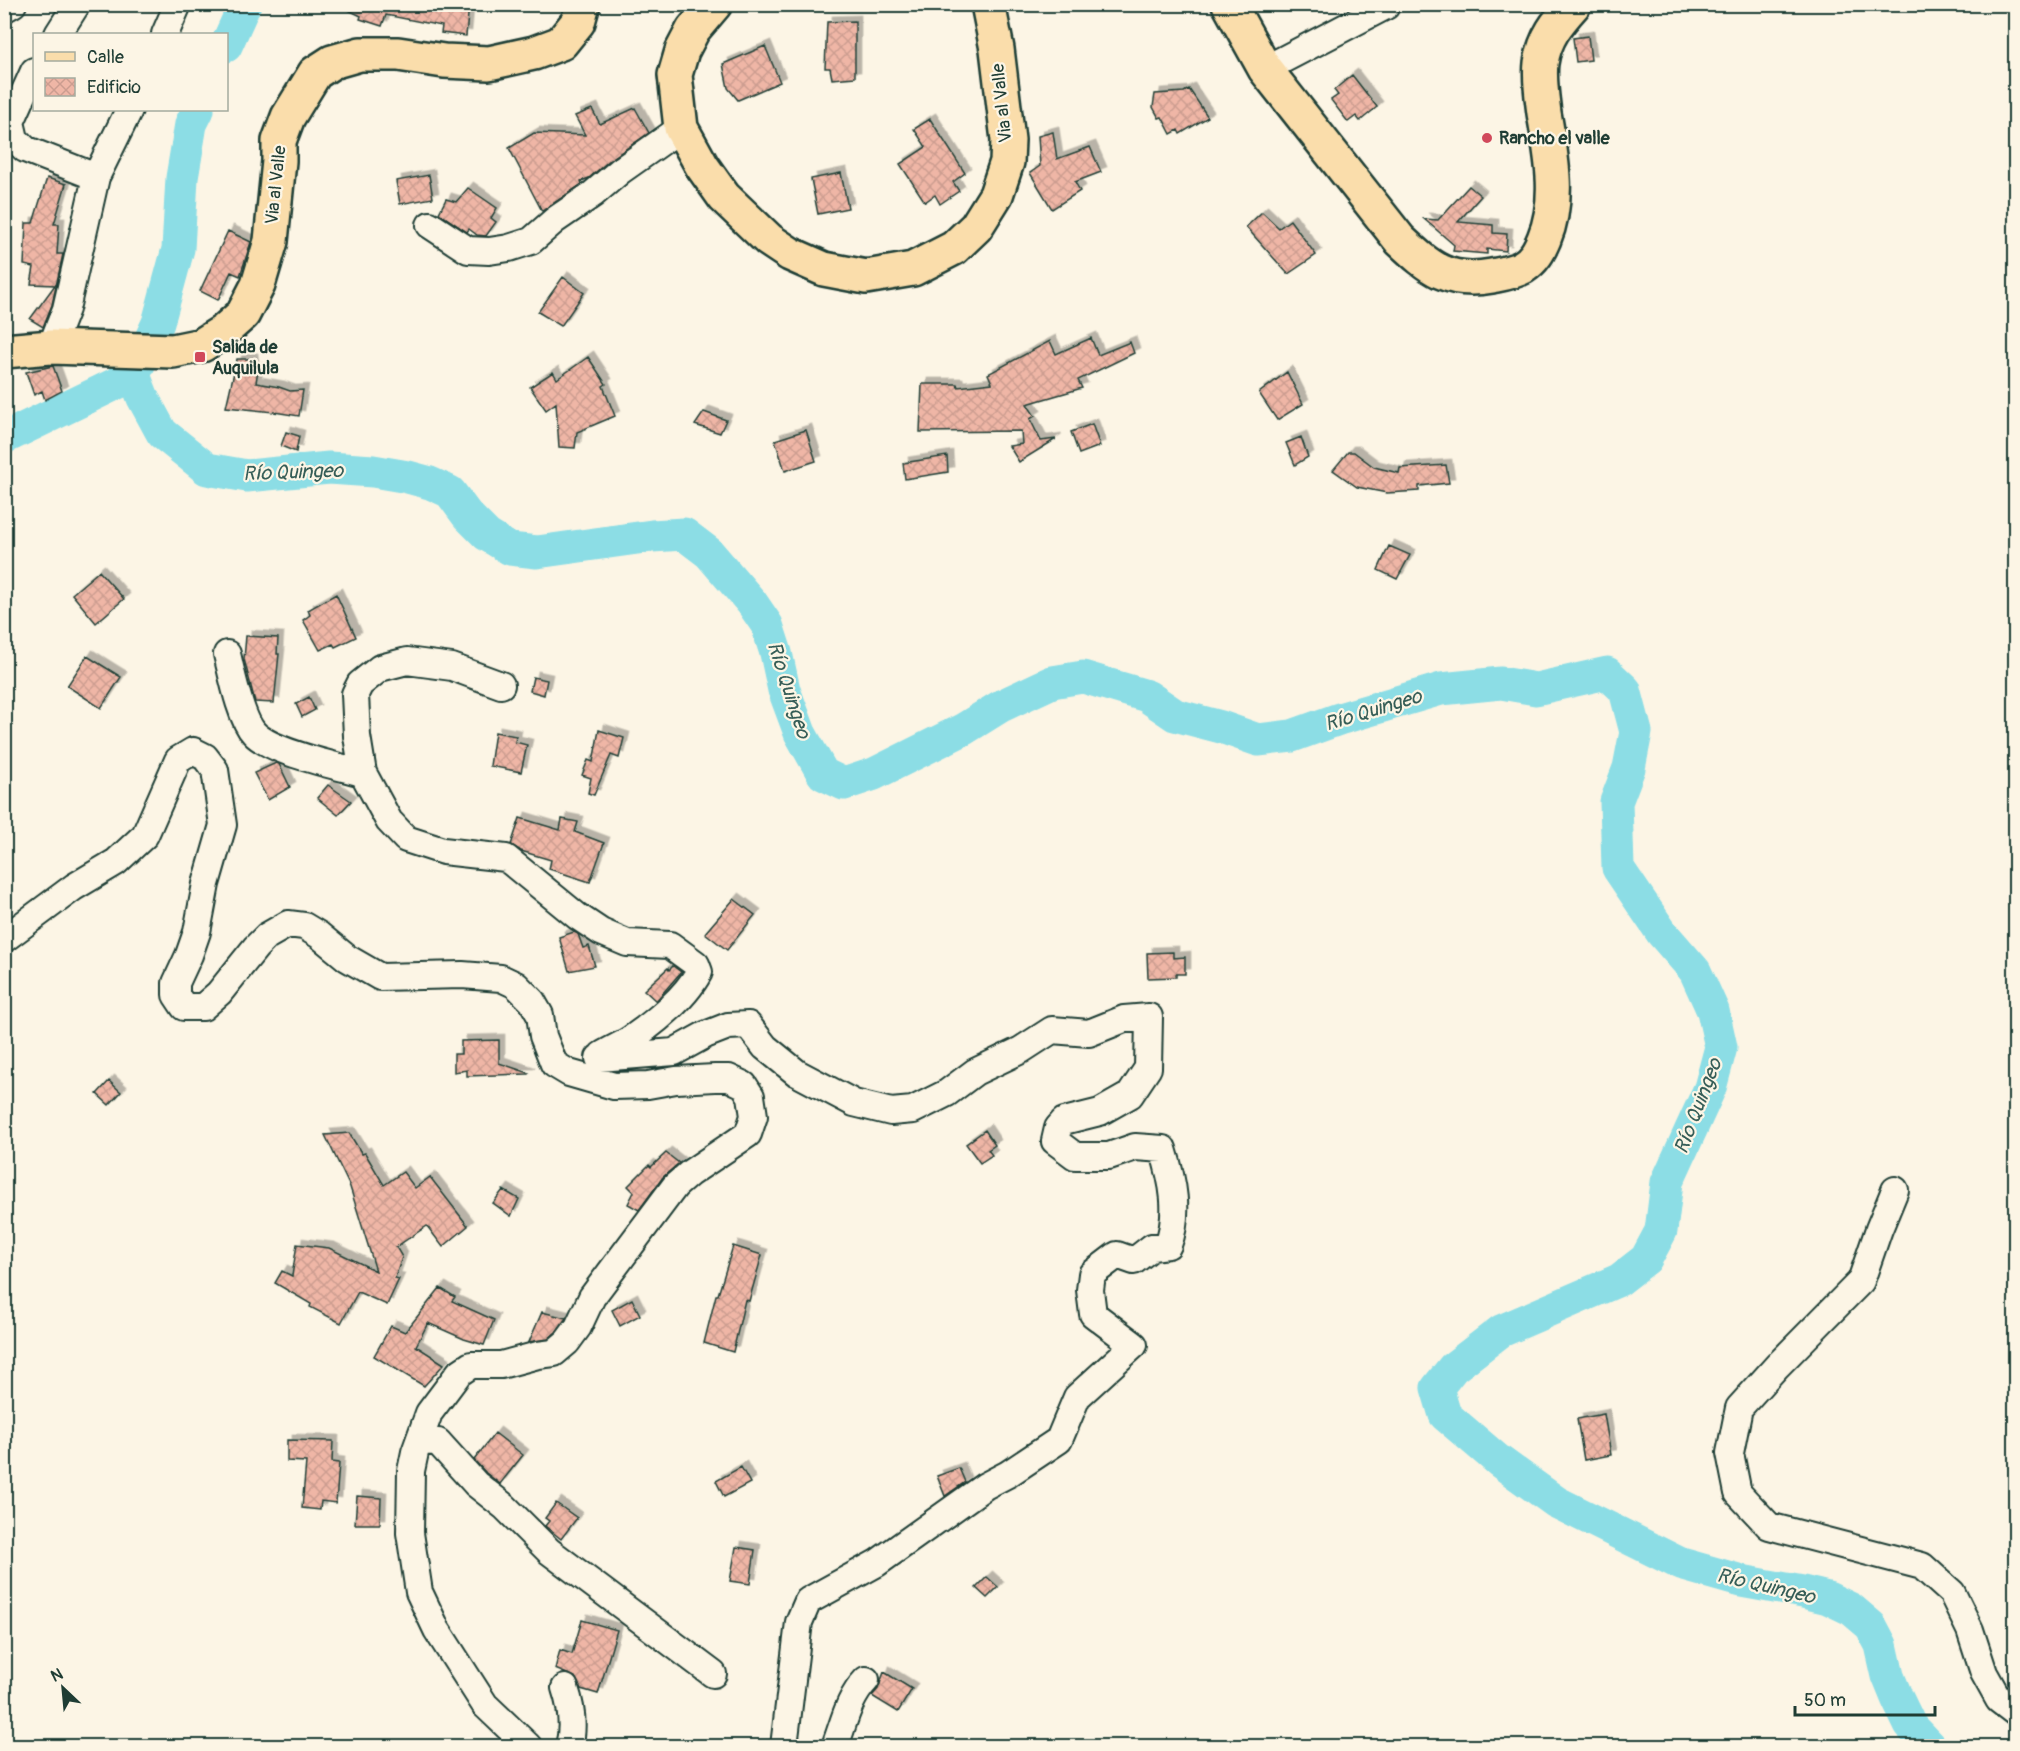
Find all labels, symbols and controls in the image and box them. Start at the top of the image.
legend [33,33,228,111]
text: Calle [87,46,124,69]
street label: Via al Valle [986,62,1018,144]
text: Edificio [87,76,141,99]
place label: Rancho el valle [1499,127,1611,150]
marker: Rancho el valle [1480,131,1494,145]
street label: Via al Valle [260,144,292,226]
place label: Salida de Auquilula [212,336,279,380]
marker: Salida de Auquilula [193,350,207,364]
water label: Río Quingeo [243,458,345,486]
water label: Río Quingeo [762,639,817,743]
water label: Río Quingeo [1322,683,1426,737]
water label: Río Quingeo [1668,1054,1728,1157]
water label: Río Quingeo [1715,1563,1819,1610]
north arrow [33,1658,93,1718]
text: N [48,1664,66,1687]
scale bar [1795,1679,1934,1717]
text: 50 m [1804,1689,1846,1712]

